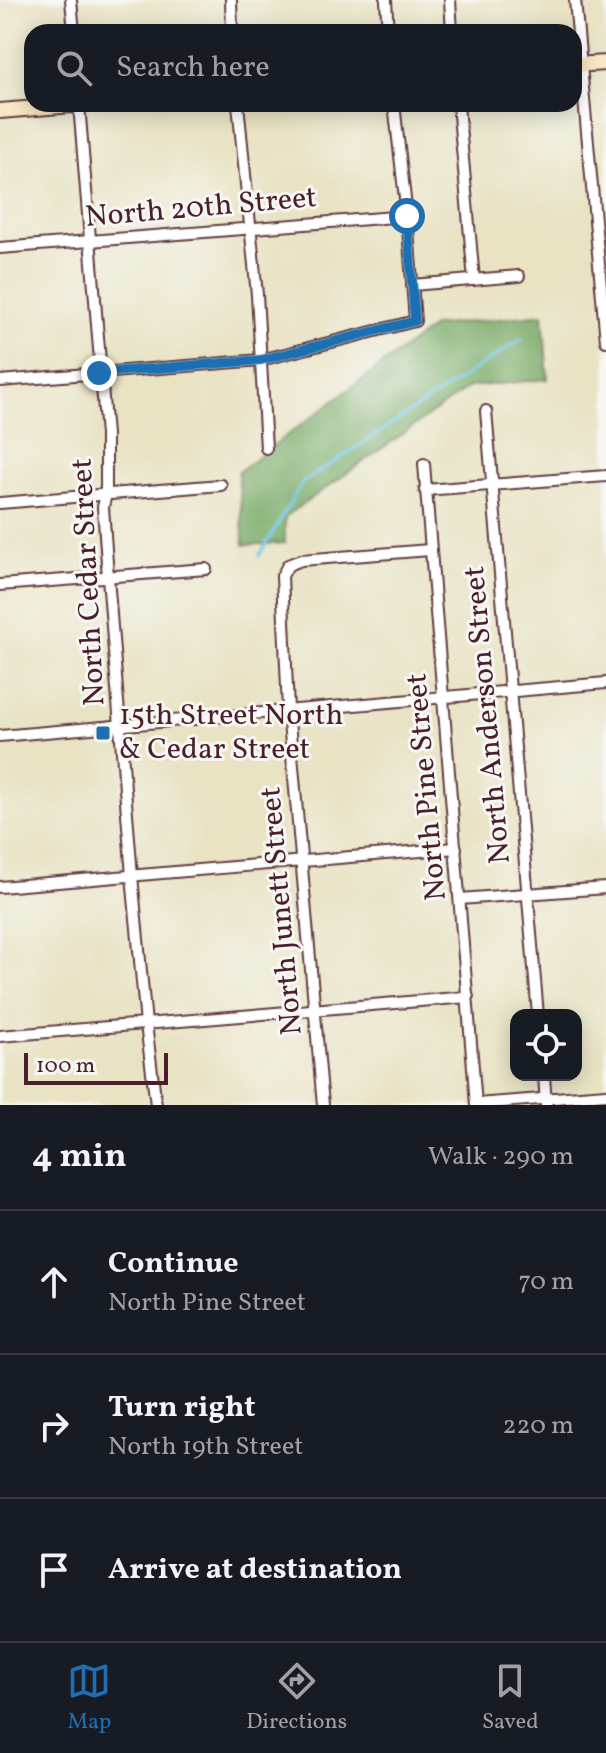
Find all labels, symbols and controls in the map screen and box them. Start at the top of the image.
search box [24,24,582,112]
icon: search [52,46,96,90]
text: Search here [116,47,270,89]
street label: North 20th Street [84,177,318,239]
route start [389,198,425,234]
route end [81,355,117,391]
street label: North Cedar Street [62,457,116,707]
street label: North Anderson Street [454,564,522,866]
street label: North Pine Street [396,671,458,903]
place label: 15th Street North & Cedar Street [119,695,343,771]
marker: 15th Street North & Cedar Street [94,724,112,742]
street label: North Junett Street [250,785,314,1037]
map controls [510,1009,582,1081]
button: locate [510,1009,582,1081]
scale bar [24,1049,168,1085]
text: 100 m [36,1051,95,1082]
text: 4 min [32,1134,127,1181]
text: Walk · 290 m [428,1139,574,1175]
text: Continue [108,1243,239,1285]
icon: ahead [32,1260,76,1304]
text: 70 m [519,1264,574,1300]
text: North Pine Street [108,1285,306,1321]
text: Turn right [108,1387,256,1429]
icon: right [32,1404,76,1448]
text: 220 m [502,1408,574,1444]
text: North 19th Street [108,1429,303,1465]
icon: arrive [32,1548,76,1592]
text: Arrive at destination [108,1549,402,1591]
tab: Map [67,1659,111,1738]
tab: Directions [246,1659,347,1738]
tab: Saved [482,1659,539,1738]

